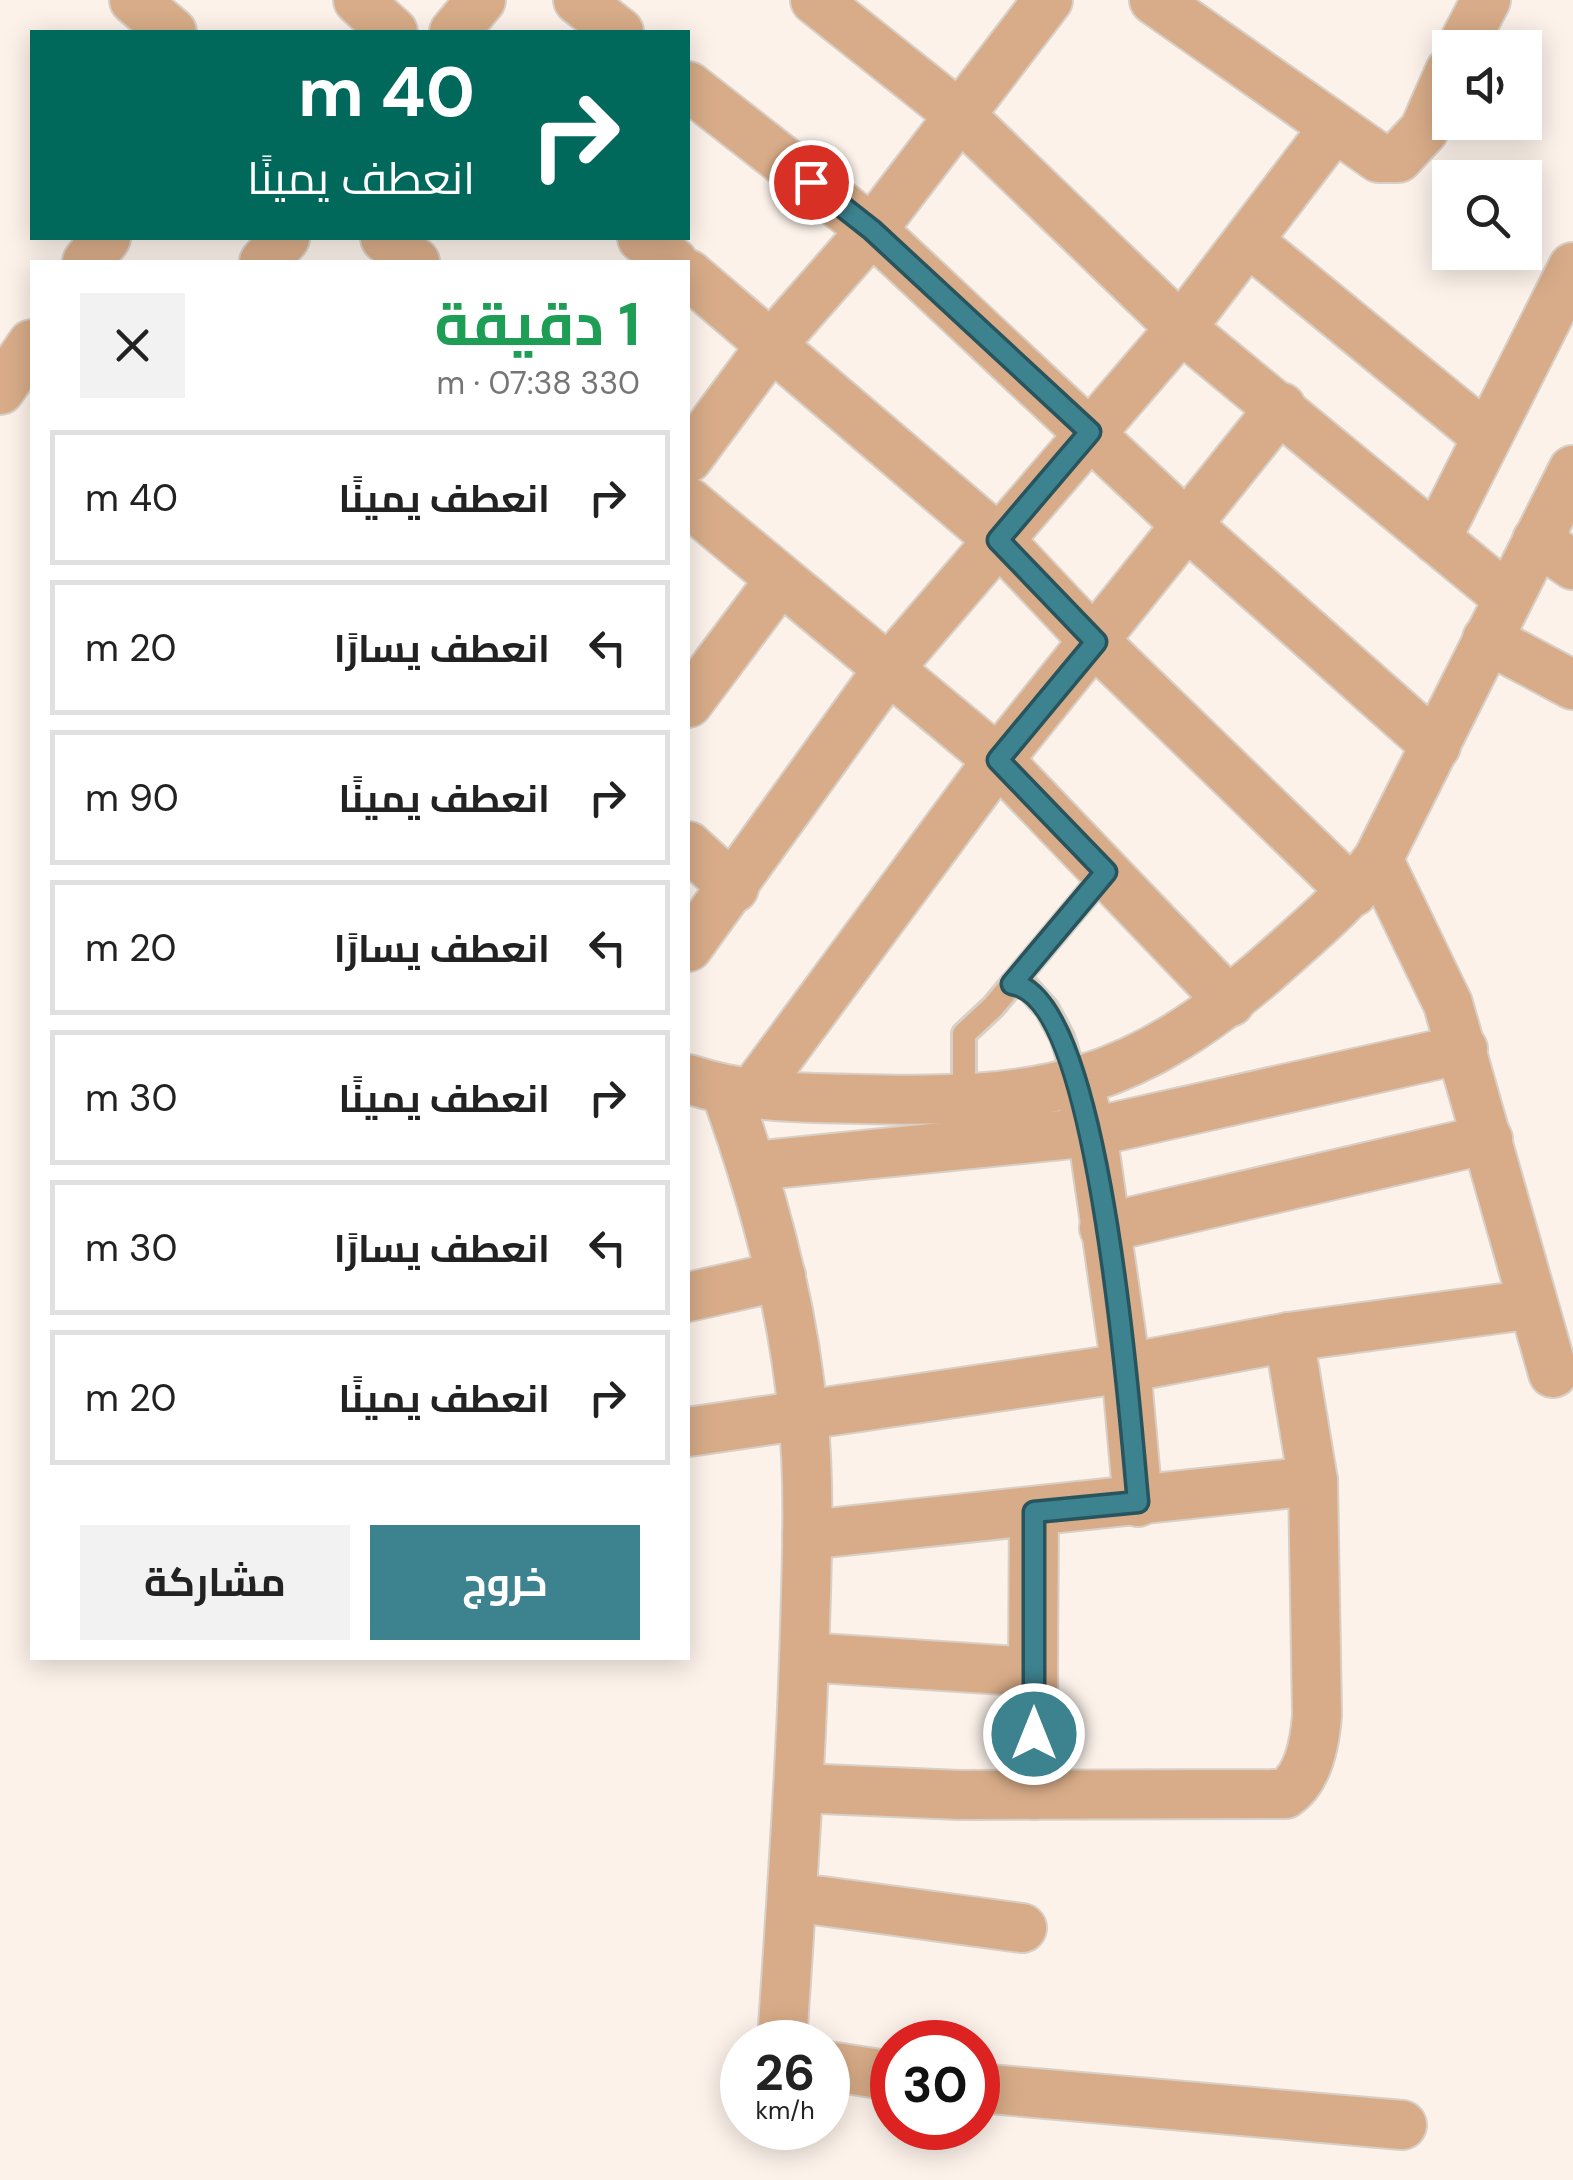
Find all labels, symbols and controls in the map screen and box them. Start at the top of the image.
map controls [1432,30,1542,270]
button: sound [1432,30,1542,140]
text: 40 m [298,47,475,138]
icon: right [510,70,640,200]
pin [769,140,854,225]
text: انعطف يمينًا [247,149,475,208]
icon: arrive [784,155,839,210]
button: search [1432,160,1542,270]
text: 1 دقيقة [434,285,640,364]
button: close [80,293,185,398]
text: 330 m · 07:38 [437,362,640,404]
icon: right [580,470,635,525]
text: 40 m [85,473,178,523]
text: انعطف يمينًا [338,474,550,524]
icon: left [580,620,635,675]
text: 20 m [85,623,176,673]
text: انعطف يسارًا [334,624,550,674]
icon: right [580,770,635,825]
text: 90 m [85,773,179,823]
text: انعطف يمينًا [338,774,550,824]
icon: left [580,920,635,975]
text: 20 m [85,923,176,973]
text: انعطف يسارًا [334,924,550,974]
icon: right [580,1070,635,1125]
text: 30 m [85,1073,177,1123]
text: انعطف يمينًا [338,1074,550,1124]
icon: left [580,1220,635,1275]
text: 30 m [85,1223,177,1273]
text: انعطف يسارًا [334,1224,550,1274]
icon: right [580,1370,635,1425]
text: 20 m [85,1373,176,1423]
text: انعطف يمينًا [338,1374,550,1424]
button: مشاركة [80,1525,350,1640]
button: خروج [370,1525,640,1640]
position arrow [982,1682,1086,1786]
speed limit sign: 30 [870,2020,1000,2150]
text: 26 [755,2040,815,2106]
text: km/h [755,2094,815,2127]

